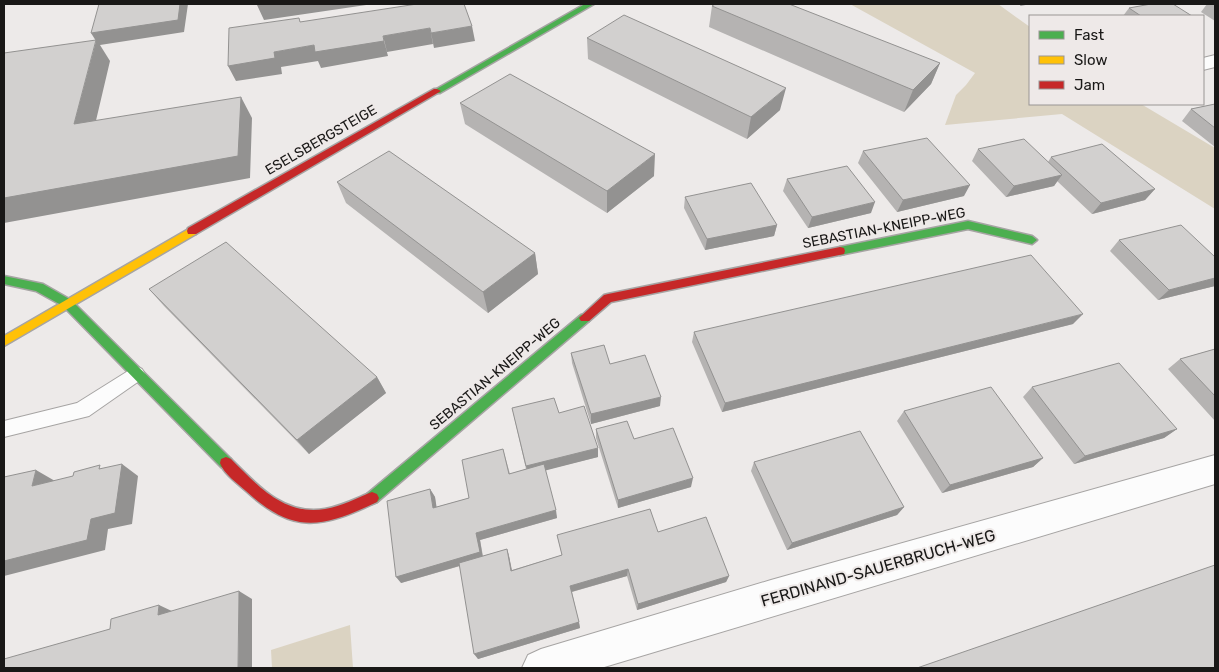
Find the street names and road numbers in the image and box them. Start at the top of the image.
street label: ESELSBERGSTEIGE [262,101,380,179]
street label: SEBASTIAN-KNEIPP-WEG [801,204,967,252]
street label: SEBASTIAN-KNEIPP-WEG [426,314,564,434]
street label: FERDINAND-SAUERBRUCH-WEG [759,525,997,611]

